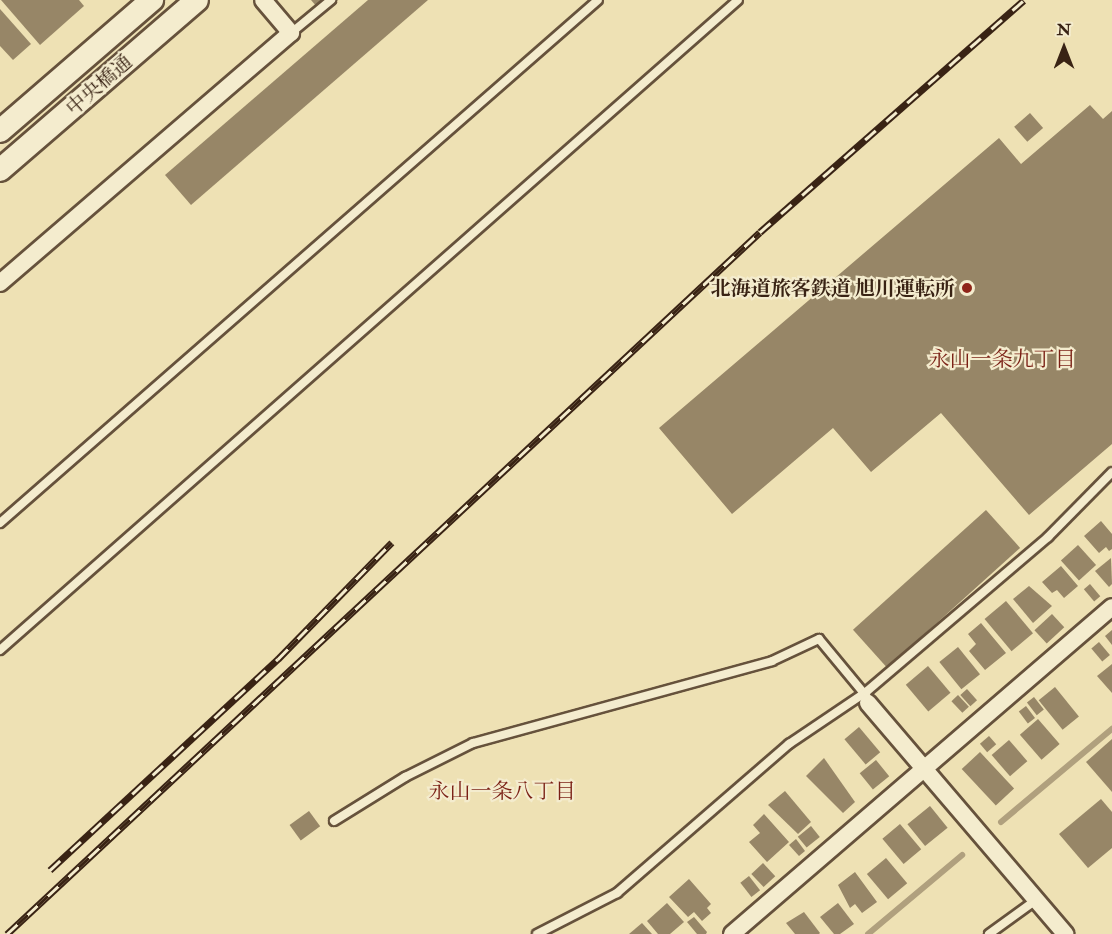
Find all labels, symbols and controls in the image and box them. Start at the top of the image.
north arrow [1034,18,1094,78]
text: N [1057,20,1071,40]
street label: 中央橋通 [61,50,137,120]
place label: 北海道旅客鉄道 旭川運転所 [711,276,955,300]
marker: 北海道旅客鉄道 旭川運転所 [960,281,974,295]
district label: 永山一条九丁目 [929,347,1075,373]
district label: 永山一条八丁目 [429,779,575,805]

